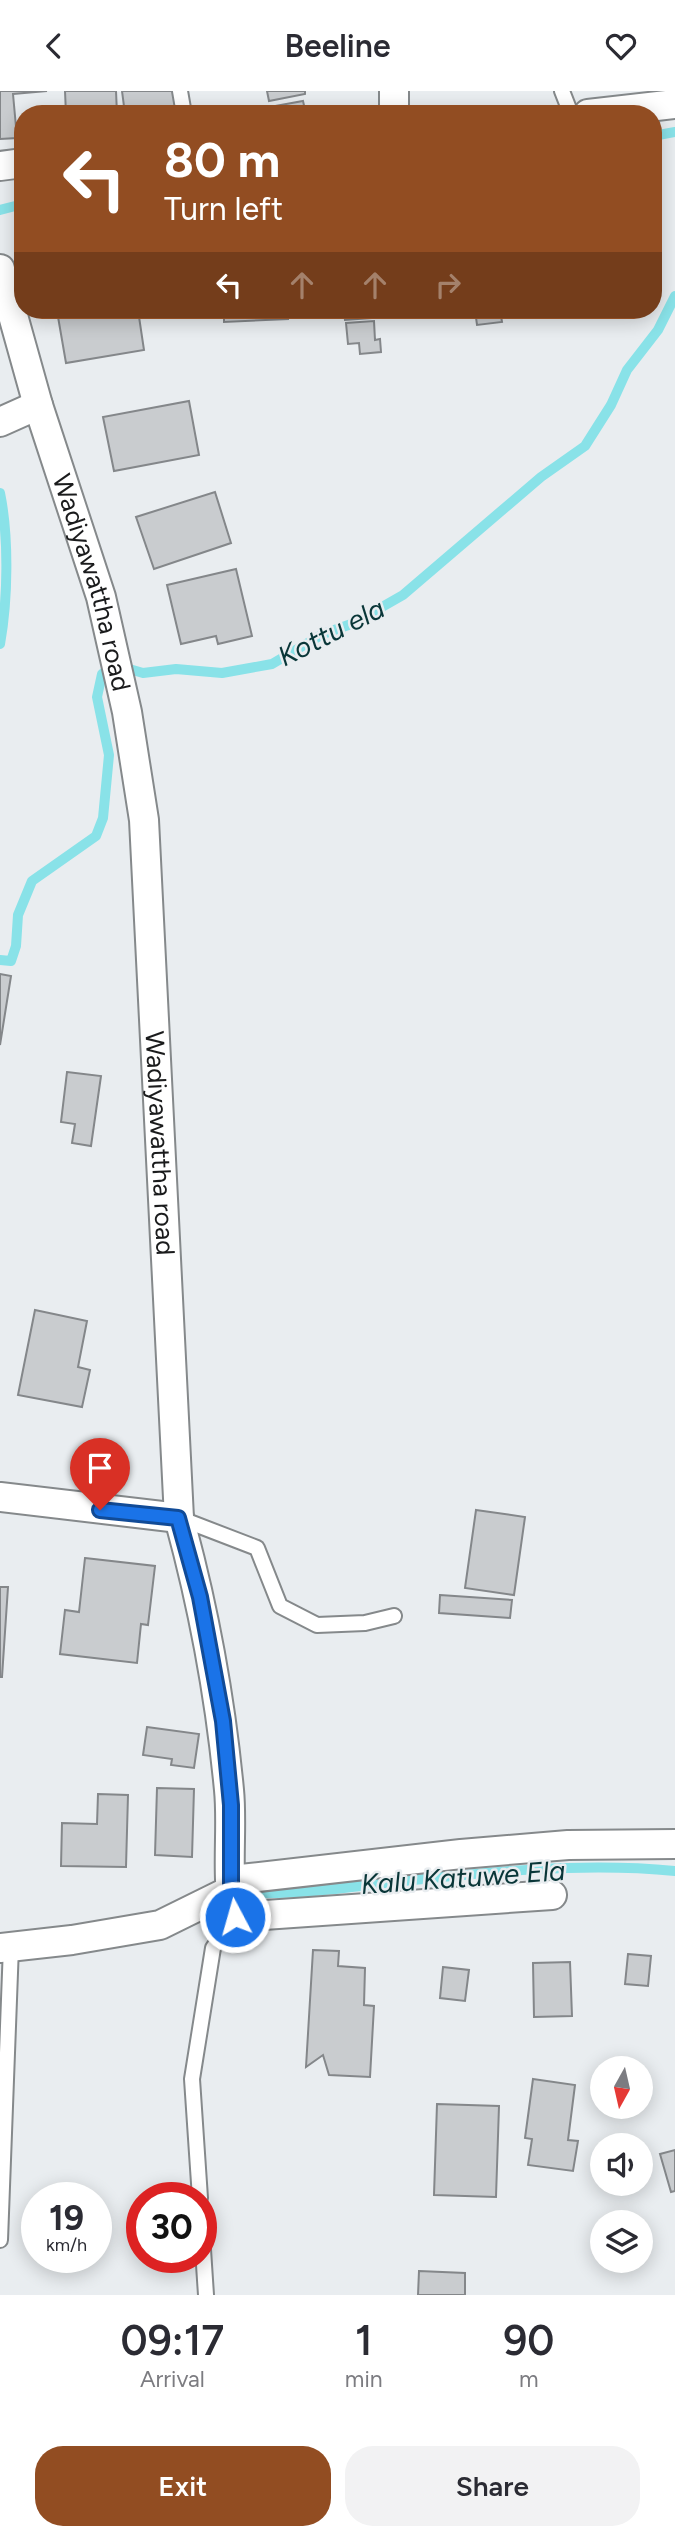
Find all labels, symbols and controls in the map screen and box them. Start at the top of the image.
icon: back [35,27,73,65]
text: Beeline [284,27,391,65]
icon: heart [602,27,640,65]
text: 80 m [164,130,280,189]
icon: left [49,133,140,224]
text: Turn left [164,190,283,228]
icon: left [210,266,248,304]
icon: ahead [283,266,321,304]
icon: ahead [356,266,394,304]
icon: right [429,266,467,304]
street label: Wadiyawattha road [46,470,138,694]
water label: Kottu ela [272,591,390,673]
street label: Wadiyawattha road [139,1030,182,1256]
pin [70,1438,130,1510]
icon: arrive [81,1449,119,1487]
water label: Kalu Katuwe Ela [360,1853,566,1901]
position arrow [198,1880,272,1954]
north arrow [590,2056,653,2119]
map controls [590,2056,653,2273]
button: sound [590,2133,653,2196]
speed limit sign: 30 [126,2182,217,2273]
text: 19 [49,2197,84,2239]
button: layers [590,2210,653,2273]
text: km/h [46,2234,87,2256]
text: 09:17 [121,2315,224,2366]
text: 1 [355,2315,373,2366]
text: 90 [503,2315,554,2366]
text: Arrival [140,2365,205,2393]
text: min [345,2365,383,2393]
text: m [519,2365,539,2393]
button: Exit [35,2446,331,2526]
button: Share [345,2446,640,2526]

